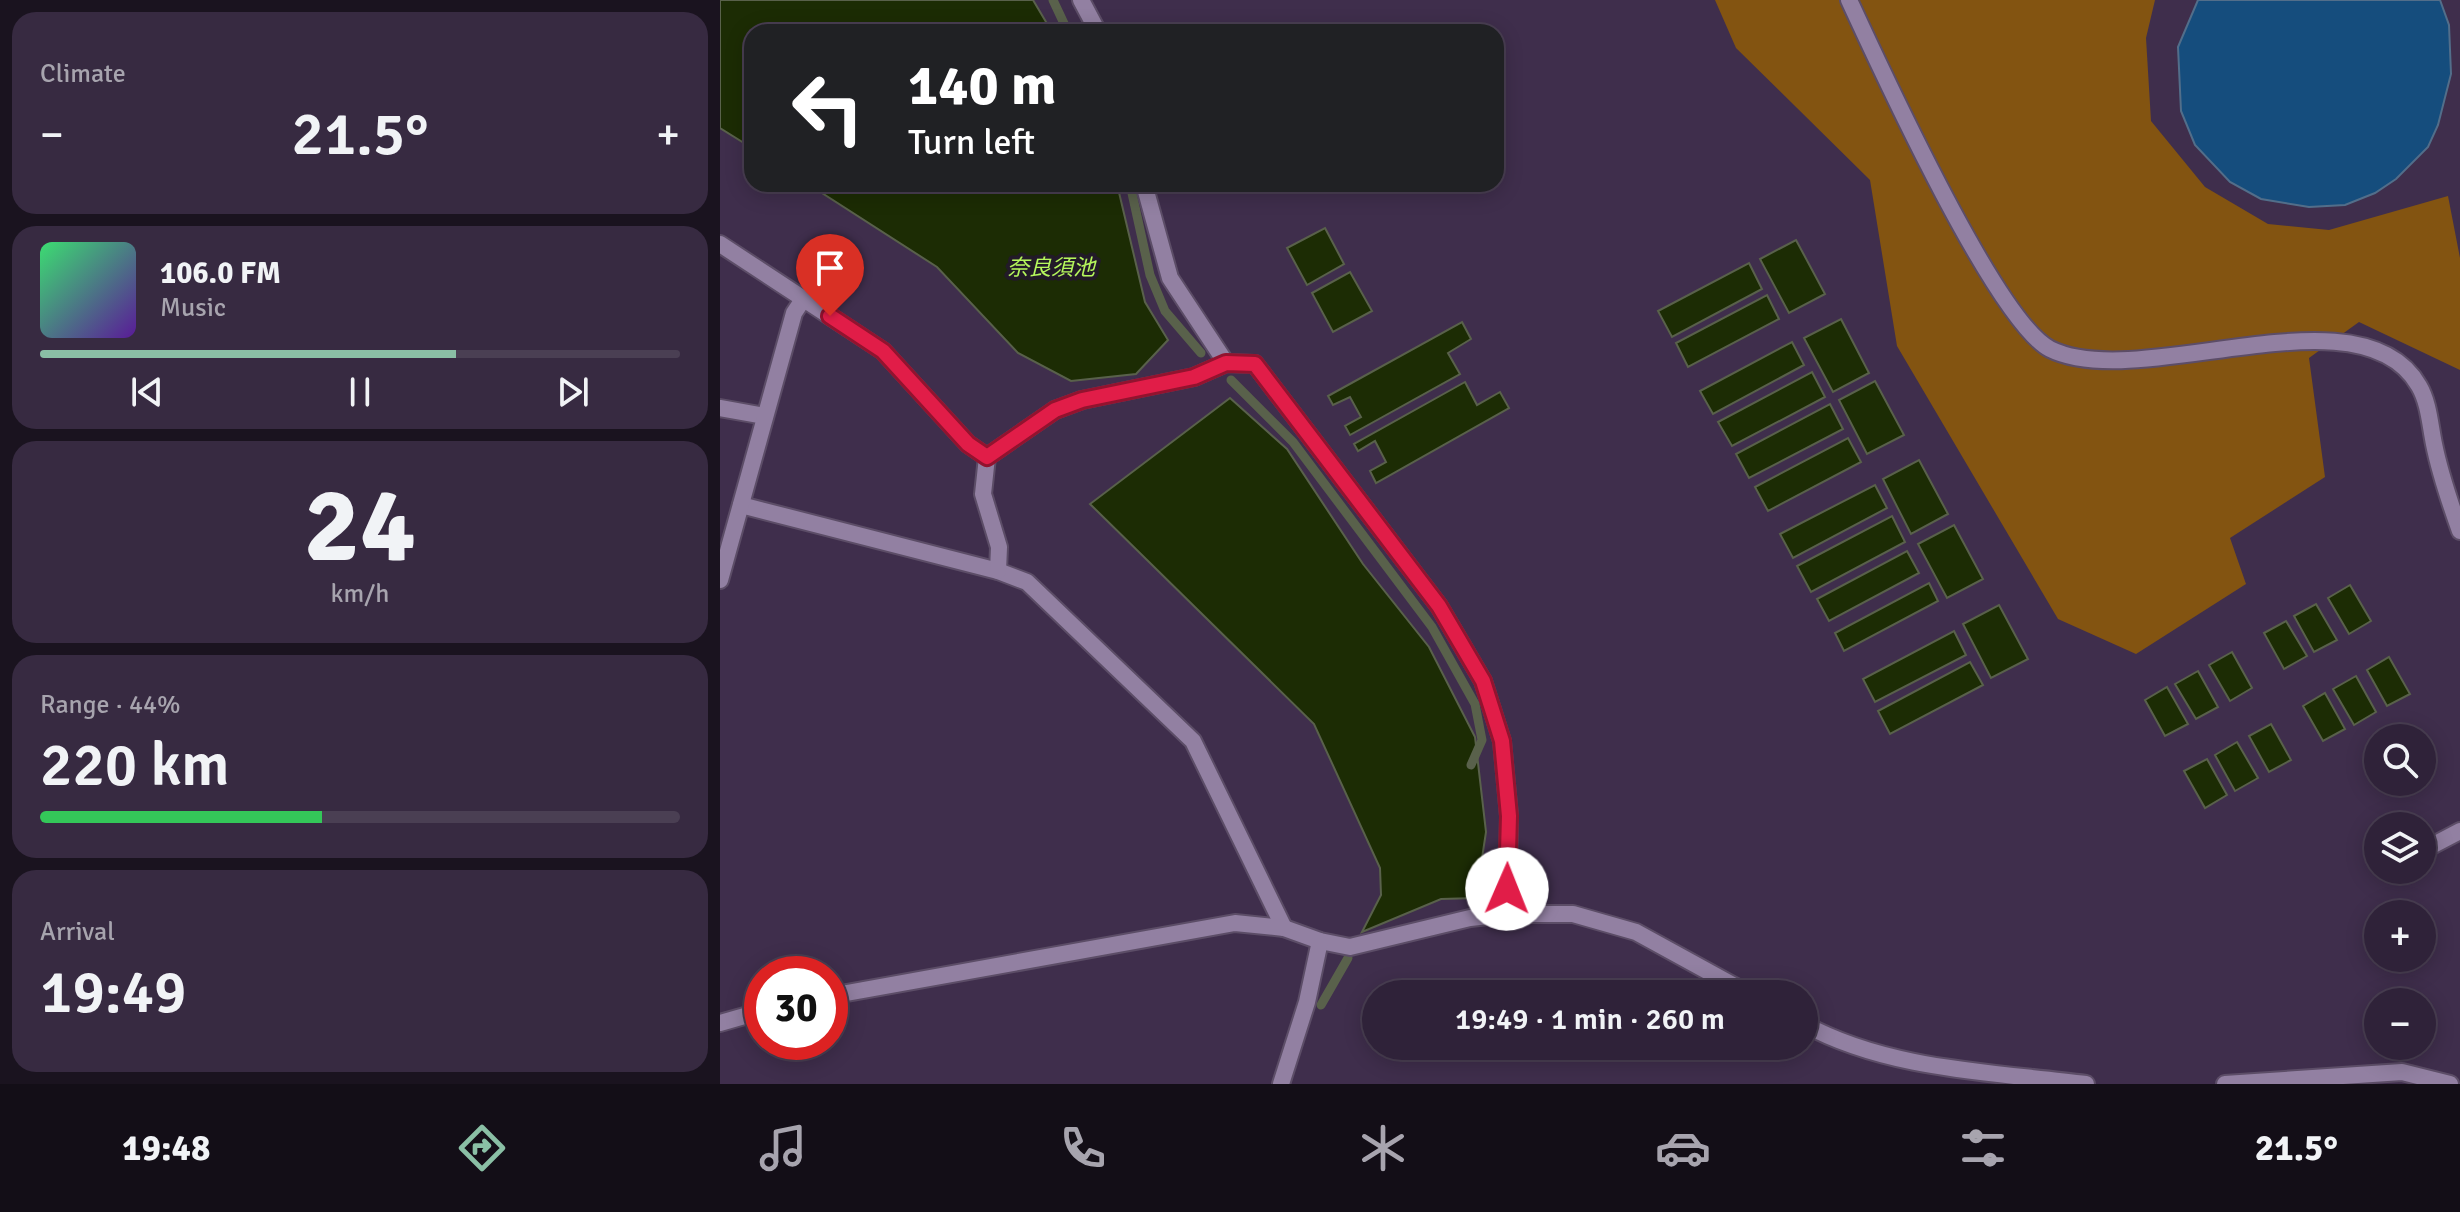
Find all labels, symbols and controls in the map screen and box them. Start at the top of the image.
text: 140 m [908,51,1056,120]
icon: left [776,56,880,160]
text: Climate [40,58,126,90]
text: 21.5° [292,98,428,172]
text: − [40,108,64,162]
text: + [656,108,680,162]
text: Turn left [908,120,1035,165]
pin [796,234,864,316]
icon: arrive [808,246,852,290]
water label: 奈良須池 [1007,254,1097,281]
text: 106.0 FM [160,255,281,292]
text: Music [160,292,226,324]
icon: previous [125,370,169,414]
icon: pause [338,370,382,414]
icon: next [551,370,595,414]
text: 24 [304,462,416,590]
text: km/h [331,578,389,610]
text: Range · 44% [40,689,181,721]
map controls [2364,724,2436,1060]
button: search [2364,724,2436,796]
text: 220 km [40,729,229,803]
button: layers [2364,812,2436,884]
position arrow [1465,847,1549,931]
button: + [2364,900,2436,972]
text: Arrival [40,916,115,948]
text: 19:49 [40,956,187,1030]
speed limit sign: 30 [744,956,848,1060]
button: − [2364,988,2436,1060]
text: 19:49 · 1 min · 260 m [1455,1001,1725,1038]
icon: directions [454,1120,510,1176]
icon: music [755,1120,811,1176]
icon: phone [1055,1120,1111,1176]
icon: climate [1355,1120,1411,1176]
icon: car [1655,1120,1711,1176]
icon: filters [1955,1120,2011,1176]
text: 19:48 [122,1126,210,1171]
text: 21.5° [2255,1126,2338,1171]

